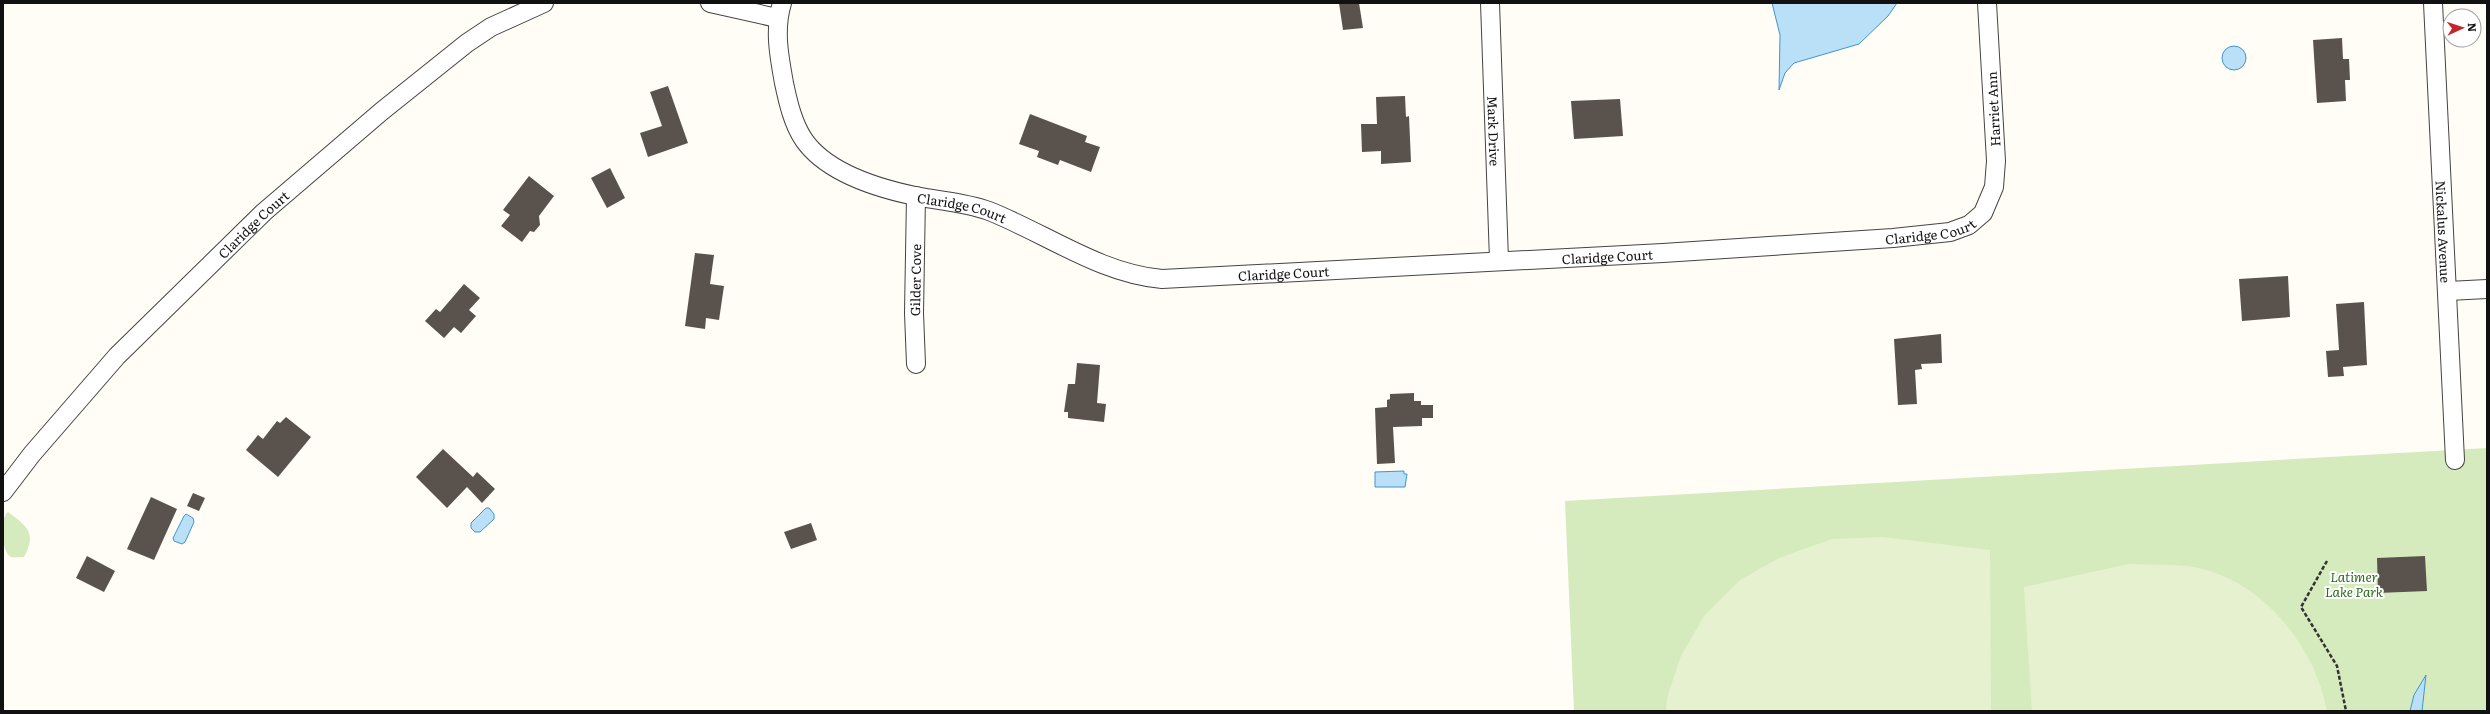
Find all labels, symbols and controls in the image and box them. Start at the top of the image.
north arrow [2442,8,2482,48]
text: N [2465,22,2481,32]
street label: Harriet Ann [1982,71,2004,147]
street label: Mark Drive [1484,95,1505,167]
street label: Nickalus Avenue [2432,180,2456,284]
street label: Claridge Court [213,185,293,262]
street label: Claridge Court [916,187,1010,227]
street label: Claridge Court [1884,214,1980,248]
street label: Gilder Cove [904,244,925,316]
street label: Claridge Court [1561,244,1654,268]
street label: Claridge Court [1238,261,1331,285]
park label: Latimer Lake Park [2325,567,2384,601]

